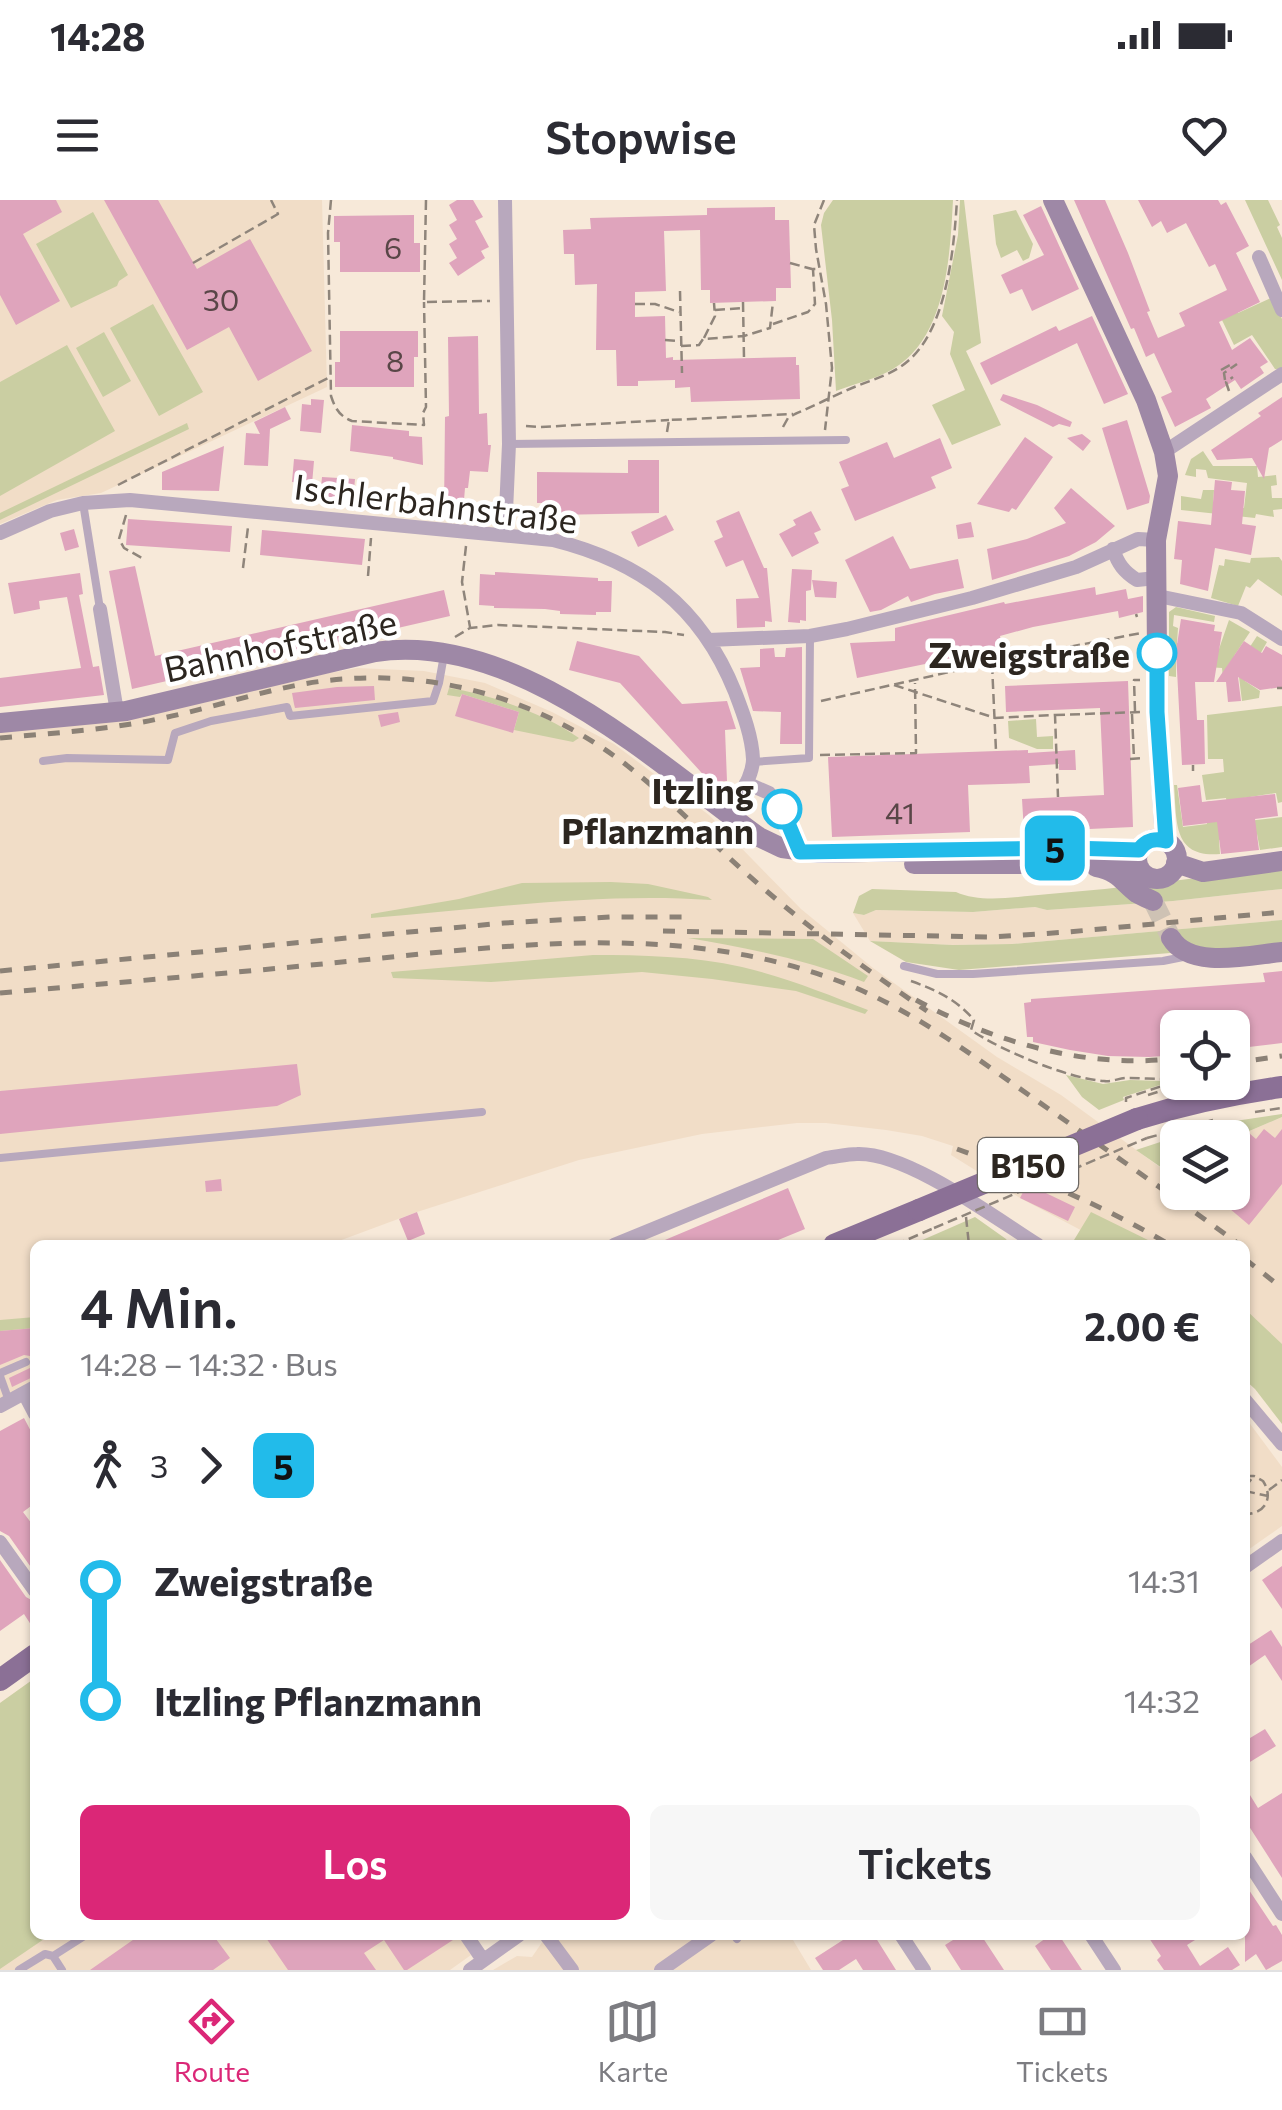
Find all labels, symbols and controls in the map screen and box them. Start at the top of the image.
text: 14:28 [50,12,145,59]
icon: menu [50,108,105,163]
text: Stopwise [545,108,737,163]
icon: heart [1177,108,1232,163]
house number: 6 [384,228,402,265]
house number: 30 [203,280,239,317]
house number: 8 [386,341,404,378]
street label: Ischlerbahnstraße [292,463,580,541]
street label: Bahnhofstraße [160,598,400,690]
place label: Zweigstraße [928,632,1130,675]
marker: Zweigstraße [1138,634,1176,672]
place label: Itzling Pflanzmann [561,768,754,851]
marker: Itzling Pflanzmann [763,790,801,828]
house number: 41 [885,793,915,830]
line badge: 5 [1022,816,1088,880]
text: 5 [1045,827,1065,870]
map controls [1160,1010,1250,1210]
button: locate [1160,1010,1250,1100]
button: layers [1160,1120,1250,1210]
road number: B150 [978,1138,1078,1192]
text: 4 Min. [80,1272,238,1339]
text: 2.00 € [1084,1302,1200,1349]
text: 14:28 – 14:32 · Bus [80,1343,338,1383]
icon: walk [80,1438,135,1493]
icon: forward [183,1438,238,1493]
text: 5 [273,1444,294,1487]
text: 3 [150,1445,168,1485]
text: Zweigstraße [154,1557,373,1604]
text: 14:31 [1128,1560,1200,1600]
text: Itzling Pflanzmann [154,1677,482,1724]
text: 14:32 [1124,1680,1200,1720]
button: Los [80,1805,630,1920]
button: Tickets [650,1805,1200,1920]
tab: Route [174,1994,250,2088]
tab: Karte [598,1994,668,2088]
tab: Tickets [1016,1994,1108,2088]

